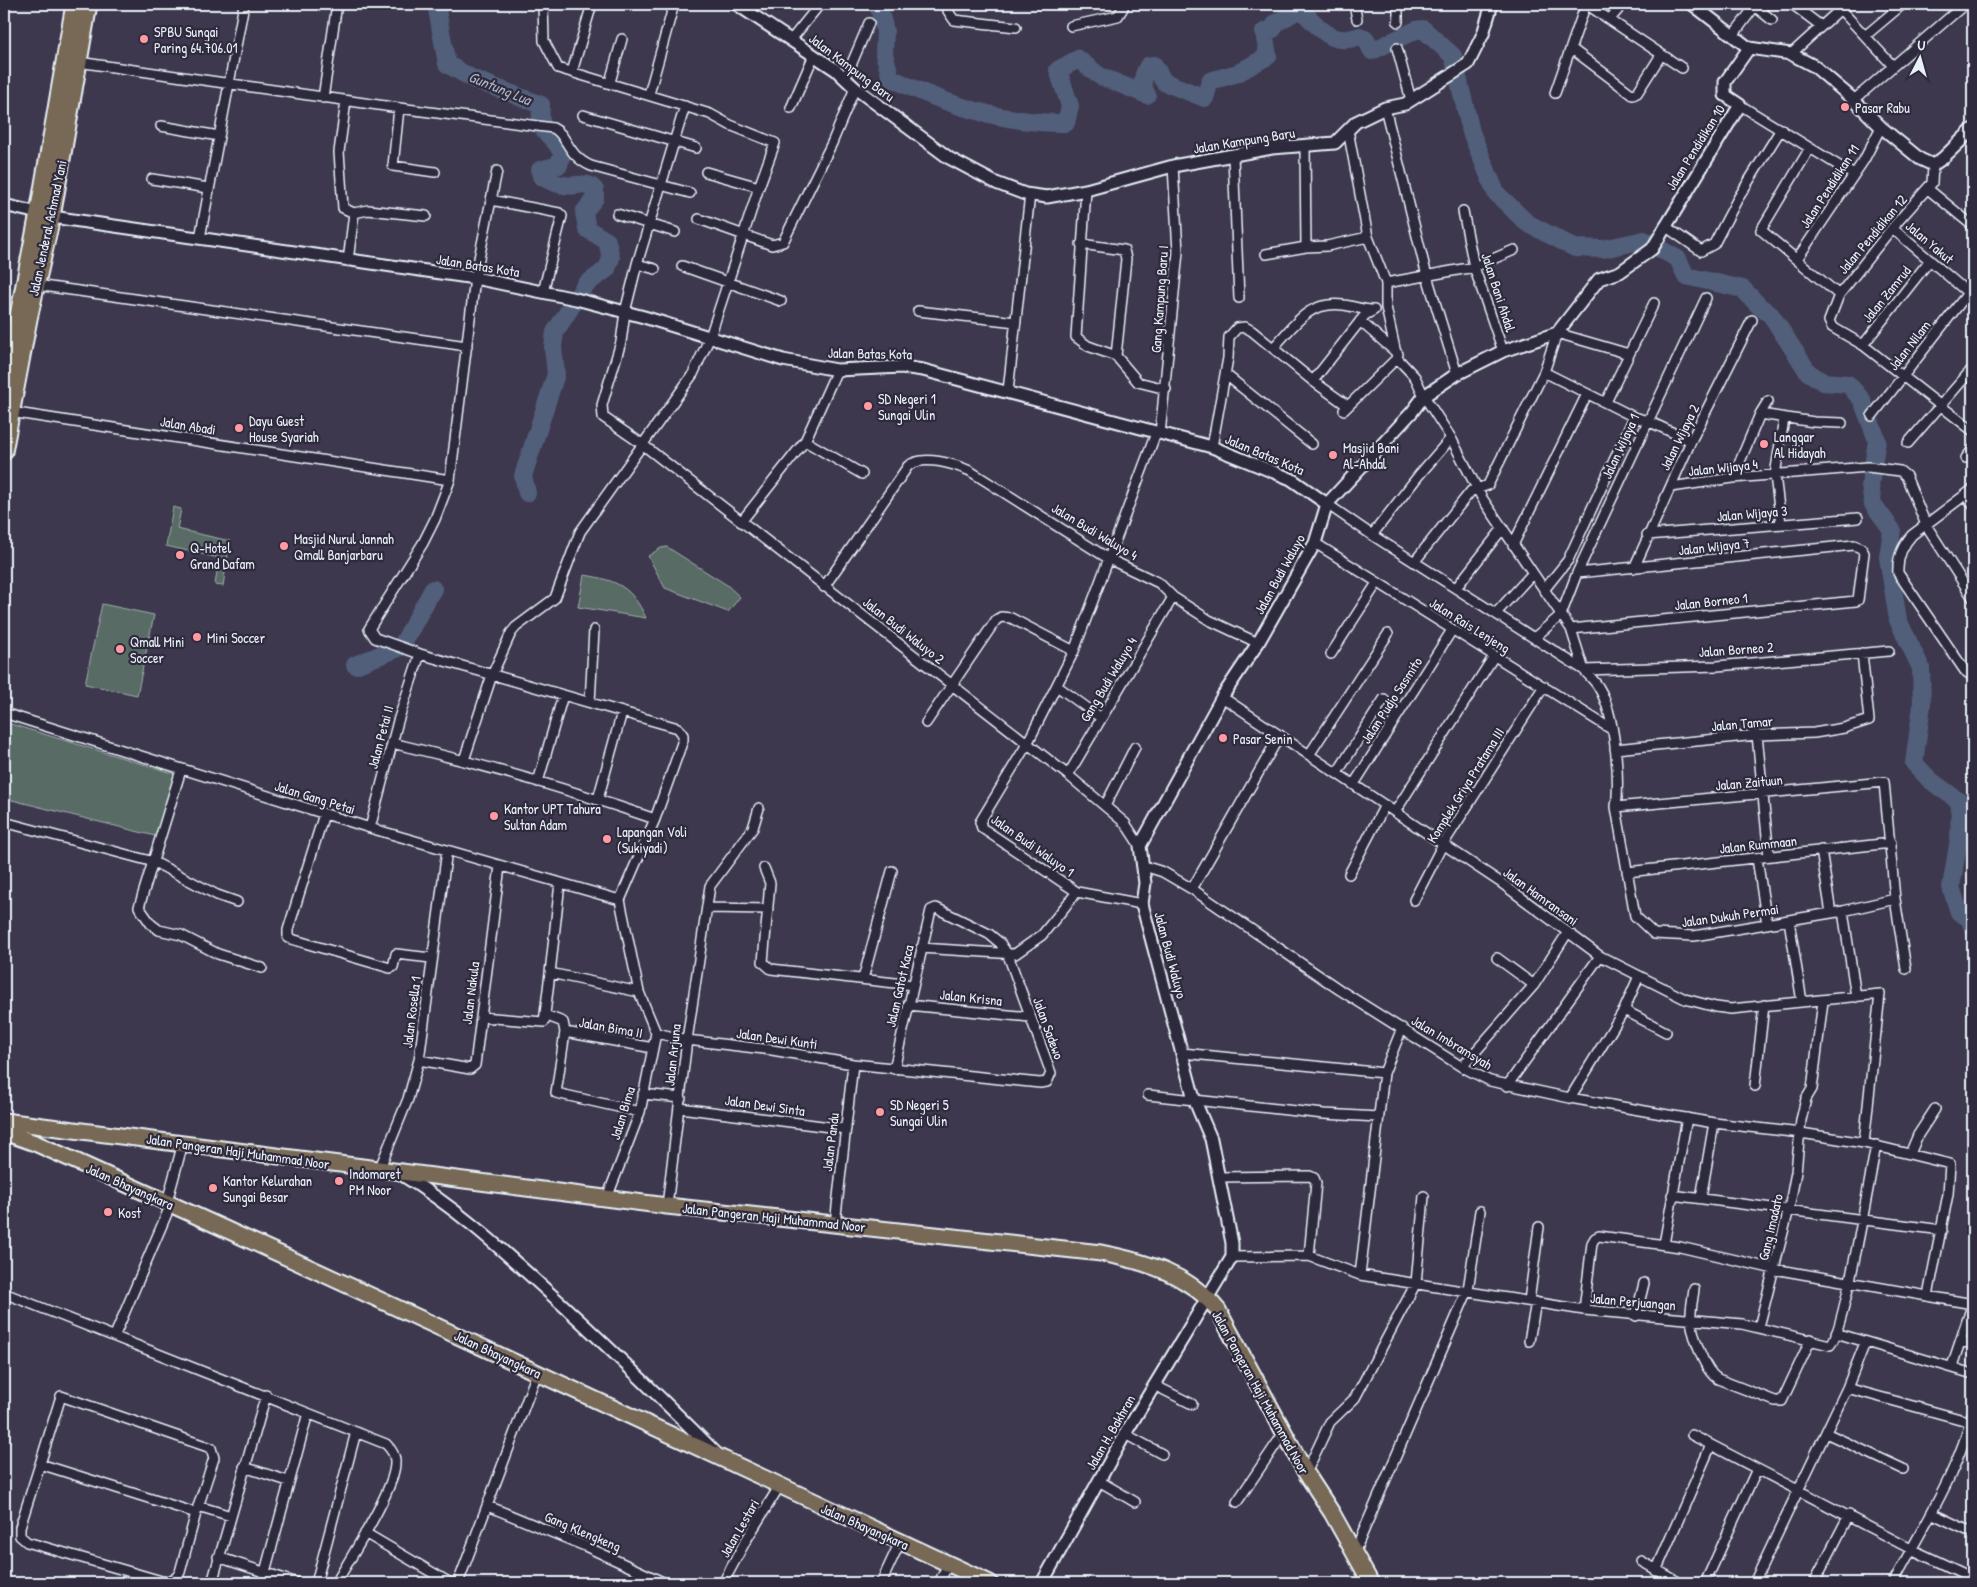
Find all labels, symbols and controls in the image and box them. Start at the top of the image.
place label: SPBU Sungai Paring 64.706.01 [154,22,238,58]
street label: Jalan Kampung Baru [805,29,899,107]
north arrow [1894,32,1944,82]
marker: SPBU Sungai Paring 64.706.01 [138,33,150,45]
text: U [1917,35,1927,54]
water label: Guntung Lua [466,66,536,111]
place label: Pasar Rabu [1855,98,1910,117]
street label: Jalan Pendidikan 10 [1661,101,1729,193]
marker: Pasar Rabu [1839,101,1851,113]
street label: Jalan Kampung Baru [1192,123,1297,158]
street label: Jalan Pendidikan 11 [1795,140,1863,232]
street label: Jalan Jenderal Achmad Yani [23,158,71,298]
street label: Jalan Pendidikan 12 [1833,190,1911,278]
street label: Jalan Yakut [1902,216,1958,268]
street label: Gang Kampung Baru I [1146,245,1173,353]
street label: Jalan Batas Kota [435,249,522,281]
street label: Jalan Bani Ahdal [1477,250,1521,334]
street label: Jalan Zamrud [1857,261,1915,326]
street label: Jalan Nilam [1883,316,1935,374]
street label: Jalan Batas Kota [828,343,913,363]
place label: SD Negeri 1 Sungai Ulin [878,389,936,425]
marker: SD Negeri 1 Sungai Ulin [862,400,874,412]
street label: Jalan Wijaya 2 [1655,400,1704,474]
street label: Jalan Wijaya 1 [1597,410,1644,482]
street label: Jalan Abadi [159,411,217,439]
place label: Dayu Guest House Syariah [249,411,319,447]
marker: Dayu Guest House Syariah [233,422,245,434]
place label: Langgar Al Hidayah [1774,427,1826,463]
street label: Jalan Batas Kota [1223,429,1308,479]
place label: Masjid Bani Al-Ahdal [1343,438,1399,473]
marker: Langgar Al Hidayah [1758,438,1770,450]
marker: Masjid Bani Al-Ahdal [1327,449,1339,461]
street label: Jalan Wijaya 4 [1687,454,1759,481]
street label: Jalan Budi Waluyo 4 [1048,498,1142,565]
street label: Jalan Wijaya 3 [1716,500,1788,527]
place label: Masjid Nurul Jannah Qmall Banjarbaru [294,529,394,565]
street label: Jalan Budi Waluyo [1249,530,1310,618]
street label: Jalan Wijaya 7 [1677,533,1751,560]
place label: Q-Hotel Grand Dafam [190,538,255,573]
marker: Masjid Nurul Jannah Qmall Banjarbaru [278,540,290,552]
marker: Q-Hotel Grand Dafam [174,549,186,561]
street label: Jalan Borneo 1 [1674,588,1748,614]
street label: Jalan Budi Waluyo 2 [859,592,949,669]
street label: Jalan Rais Lenjeng [1426,593,1514,658]
place label: Mini Soccer [207,628,266,647]
marker: Mini Soccer [191,631,203,643]
place label: Qmall Mini Soccer [130,632,184,667]
street label: Gang Budi Waluyo 4 [1075,633,1142,726]
street label: Jalan Borneo 2 [1698,637,1774,661]
marker: Qmall Mini Soccer [114,643,126,655]
street label: Jalan Pudjo Sasmito [1356,653,1427,748]
street label: Jalan Petai II [362,703,398,771]
street label: Jalan Tamar [1710,711,1774,735]
street label: Komplek Griya Pratama III [1422,724,1509,847]
place label: Pasar Senin [1233,729,1293,748]
marker: Pasar Senin [1217,732,1229,744]
street label: Jalan Zaituun [1715,770,1783,794]
street label: Jalan Gang Petai [272,776,358,819]
place label: Kantor UPT Tahura Sultan Adam [504,799,601,834]
street label: Jalan Budi Waluyo 1 [987,809,1078,881]
marker: Kantor UPT Tahura Sultan Adam [488,810,500,822]
place label: Lapangan Voli (Sukiyadi) [617,822,687,858]
street label: Jalan Rummaan [1718,830,1798,858]
marker: Lapangan Voli (Sukiyadi) [601,833,613,845]
street label: Jalan Hamransani [1500,862,1582,930]
street label: Jalan Dukuh Permai [1680,899,1780,931]
street label: Jalan Budi Waluyo [1149,910,1192,1001]
street label: Jalan Gatot Kaca [880,943,918,1029]
street label: Jalan Nakula [457,960,483,1025]
street label: Jalan Rosella 1 [397,975,425,1049]
street label: Jalan Krisna [939,984,1004,1010]
street label: Jalan Sadewo [1029,994,1069,1062]
street label: Jalan Imbramsyah [1408,1010,1496,1075]
street label: Jalan Bima II [578,1012,644,1042]
street label: Jalan Arjuna [659,1022,686,1087]
street label: Jalan Dewi Kunti [735,1023,819,1053]
street label: Jalan Bima [605,1084,639,1142]
street label: Jalan Dewi Sinta [724,1090,807,1120]
place label: SD Negeri 5 Sungai Ulin [890,1095,949,1131]
marker: SD Negeri 5 Sungai Ulin [874,1106,886,1118]
street label: Jalan Pandu [817,1111,843,1172]
street label: Jalan Pangeran Haji Muhammad Noor [145,1129,331,1174]
street label: Jalan Bhayangkara [83,1158,177,1215]
place label: Indomaret PM Noor [349,1164,401,1199]
place label: Kantor Kelurahan Sungai Besar [223,1171,312,1207]
marker: Indomaret PM Noor [333,1175,345,1187]
marker: Kantor Kelurahan Sungai Besar [207,1182,219,1194]
street label: Gang Imadato [1753,1192,1788,1262]
street label: Jalan Pangeran Haji Muhammad Noor [681,1198,867,1237]
place label: Kost [118,1203,141,1222]
marker: Kost [102,1206,114,1218]
street label: Jalan Perjuangan [1589,1288,1677,1315]
street label: Jalan Pangeran Haji Muhammad Noor [1207,1307,1314,1478]
street label: Jalan Bhayangkara [451,1326,545,1384]
street label: Jalan H. Bakhran [1081,1391,1139,1473]
street label: Jalan Lestari [715,1495,763,1561]
street label: Jalan Bhayangkara [818,1498,912,1555]
street label: Gang Klengkeng [542,1506,624,1557]

